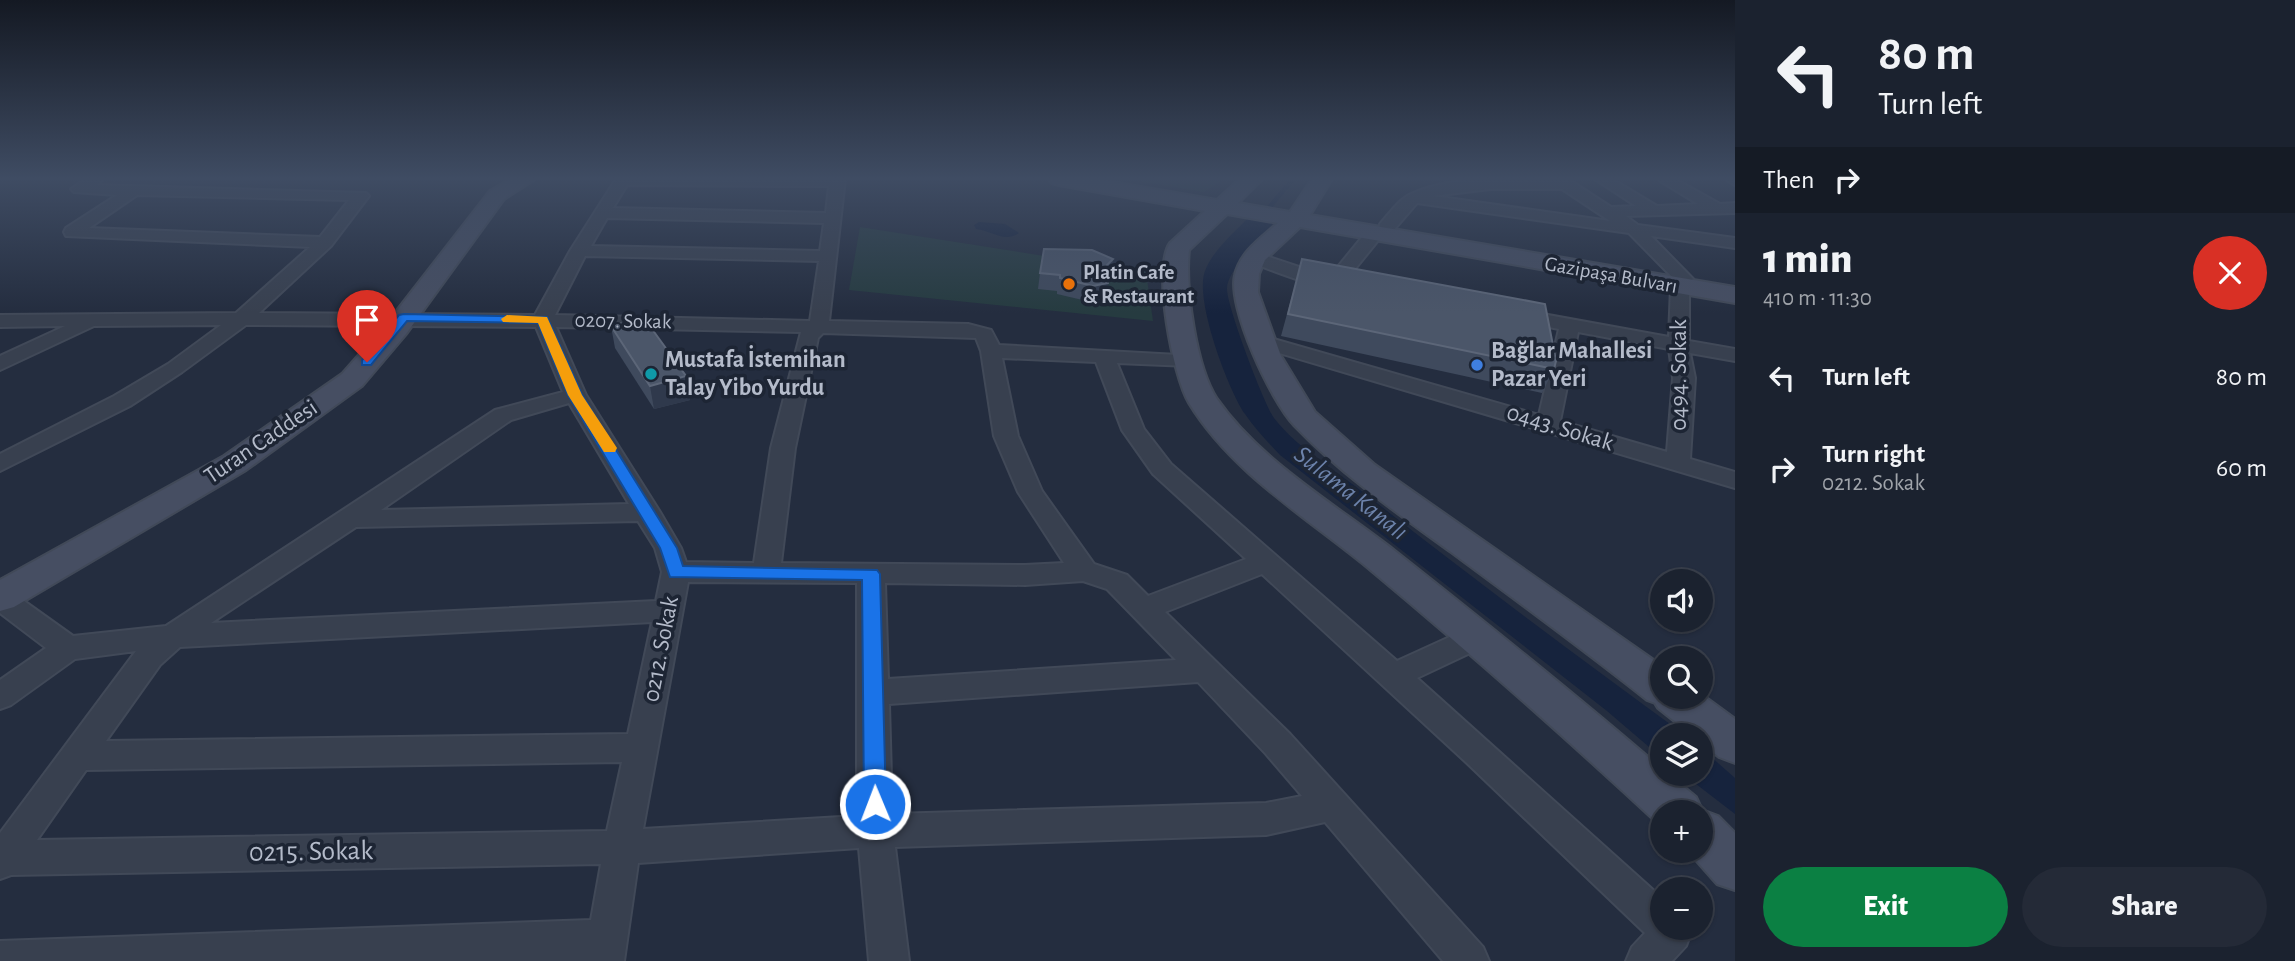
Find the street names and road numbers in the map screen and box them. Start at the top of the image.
street label: Gazipaşa Bulvarı [1543,253,1679,297]
street label: 0207. Sokak [574,310,672,332]
street label: 0494. Sokak [1667,319,1691,431]
street label: Turan Caddesi [200,395,322,489]
street label: 0443. Sokak [1504,400,1616,456]
street label: 0212. Sokak [639,594,683,704]
street label: 0215. Sokak [249,837,374,867]

